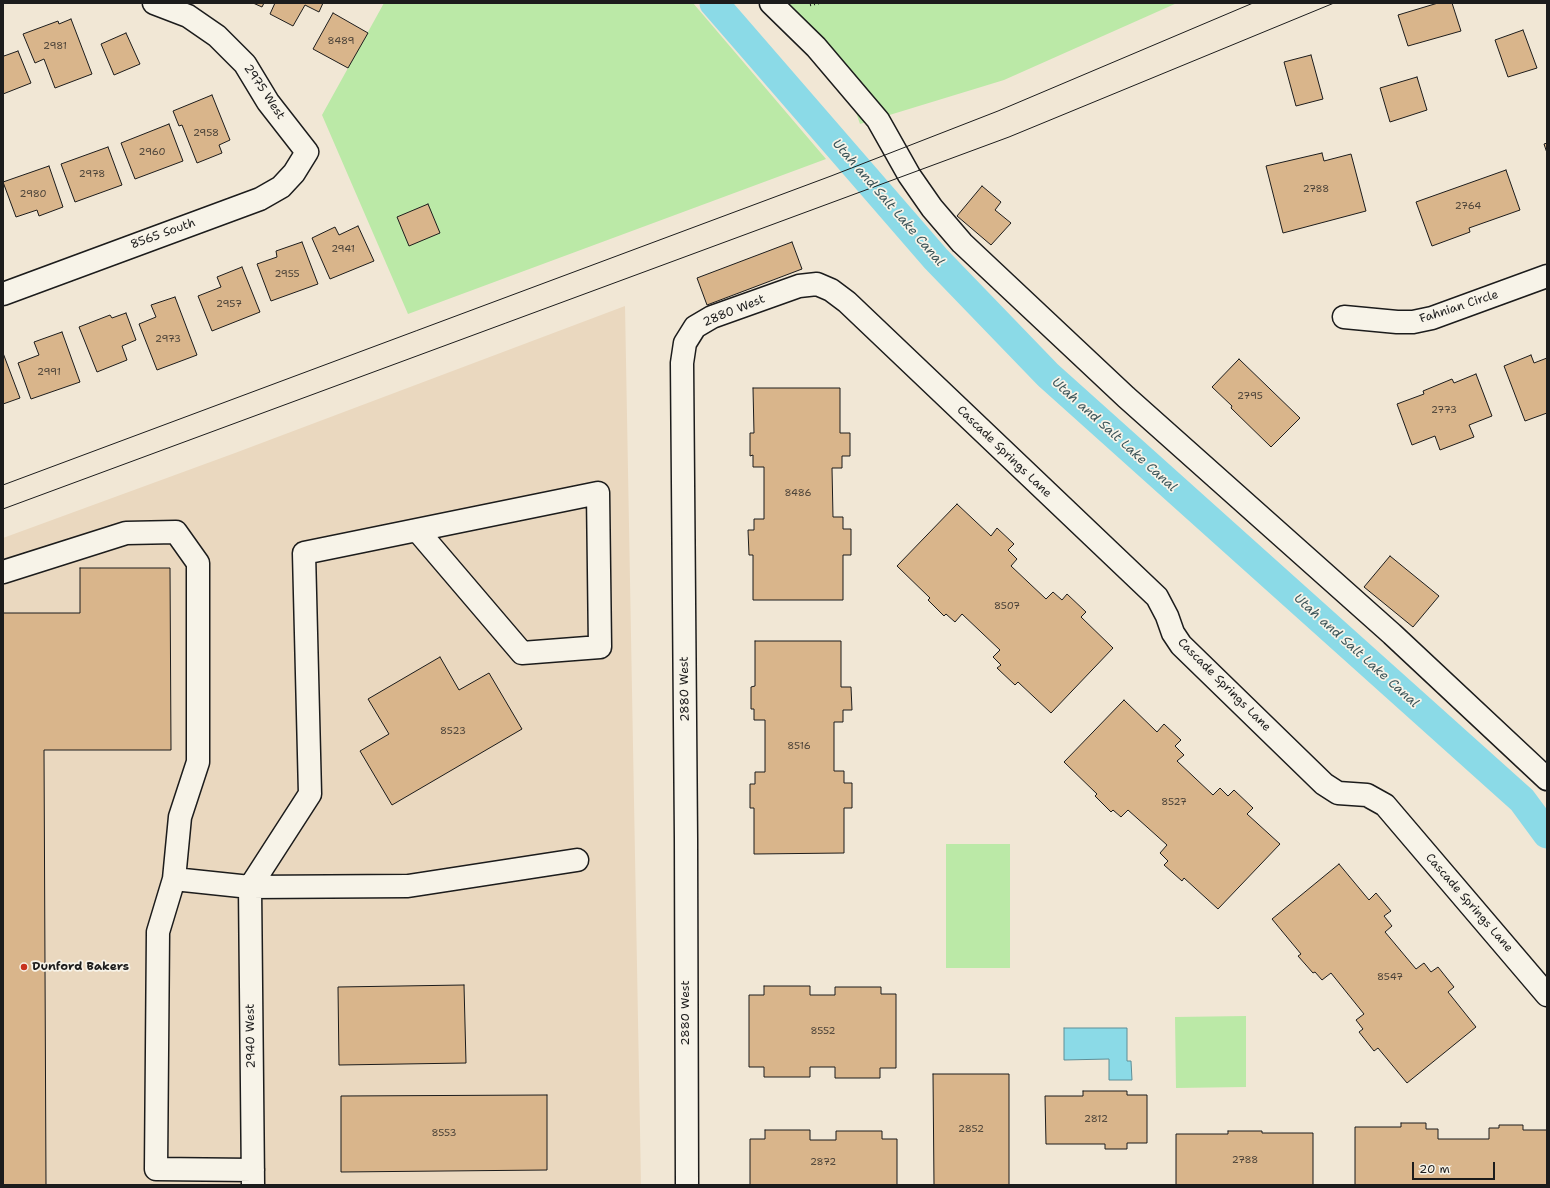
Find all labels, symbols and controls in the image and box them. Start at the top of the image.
house number: 8489 [328,35,354,47]
house number: 2981 [43,40,67,52]
street label: 2975 West [240,62,288,122]
house number: 2958 [193,127,219,139]
water label: Utah and Salt Lake Canal [829,136,947,270]
house number: 2960 [139,146,165,158]
house number: 2978 [79,168,105,180]
house number: 2788 [1303,183,1329,195]
house number: 2980 [19,188,47,200]
house number: 2764 [1455,200,1481,212]
street label: 8565 South [129,216,197,252]
house number: 2941 [331,243,355,255]
house number: 2955 [274,268,300,280]
street label: Fahnian Circle [1418,288,1500,326]
street label: 2880 West [701,292,767,330]
house number: 2957 [216,298,242,310]
house number: 2973 [155,333,181,345]
house number: 2991 [37,366,61,378]
water label: Utah and Salt Lake Canal [1048,375,1180,495]
house number: 2795 [1237,390,1263,402]
street label: Cascade Springs Lane [954,403,1054,501]
house number: 2773 [1431,404,1457,416]
house number: 8486 [784,487,812,499]
water label: Utah and Salt Lake Canal [1290,591,1422,711]
house number: 8507 [994,600,1020,612]
street label: Cascade Springs Lane [1174,635,1274,735]
street label: 2880 West [677,656,693,722]
house number: 8523 [440,725,466,737]
house number: 8516 [787,740,811,752]
house number: 8527 [1161,796,1187,808]
street label: Cascade Springs Lane [1422,851,1516,955]
place label: Dunford Bakers [32,960,129,974]
marker: Dunford Bakers [19,962,29,972]
house number: 8547 [1377,971,1403,983]
street label: 2880 West [679,980,693,1046]
street label: 2940 West [243,1003,259,1069]
house number: 8552 [810,1025,836,1037]
house number: 2812 [1084,1113,1108,1125]
house number: 2852 [958,1123,984,1135]
house number: 8553 [431,1127,457,1139]
house number: 2788 [1232,1154,1258,1166]
scale bar [1414,1154,1497,1180]
house number: 2872 [810,1156,836,1168]
text: 20 m [1419,1161,1450,1177]

